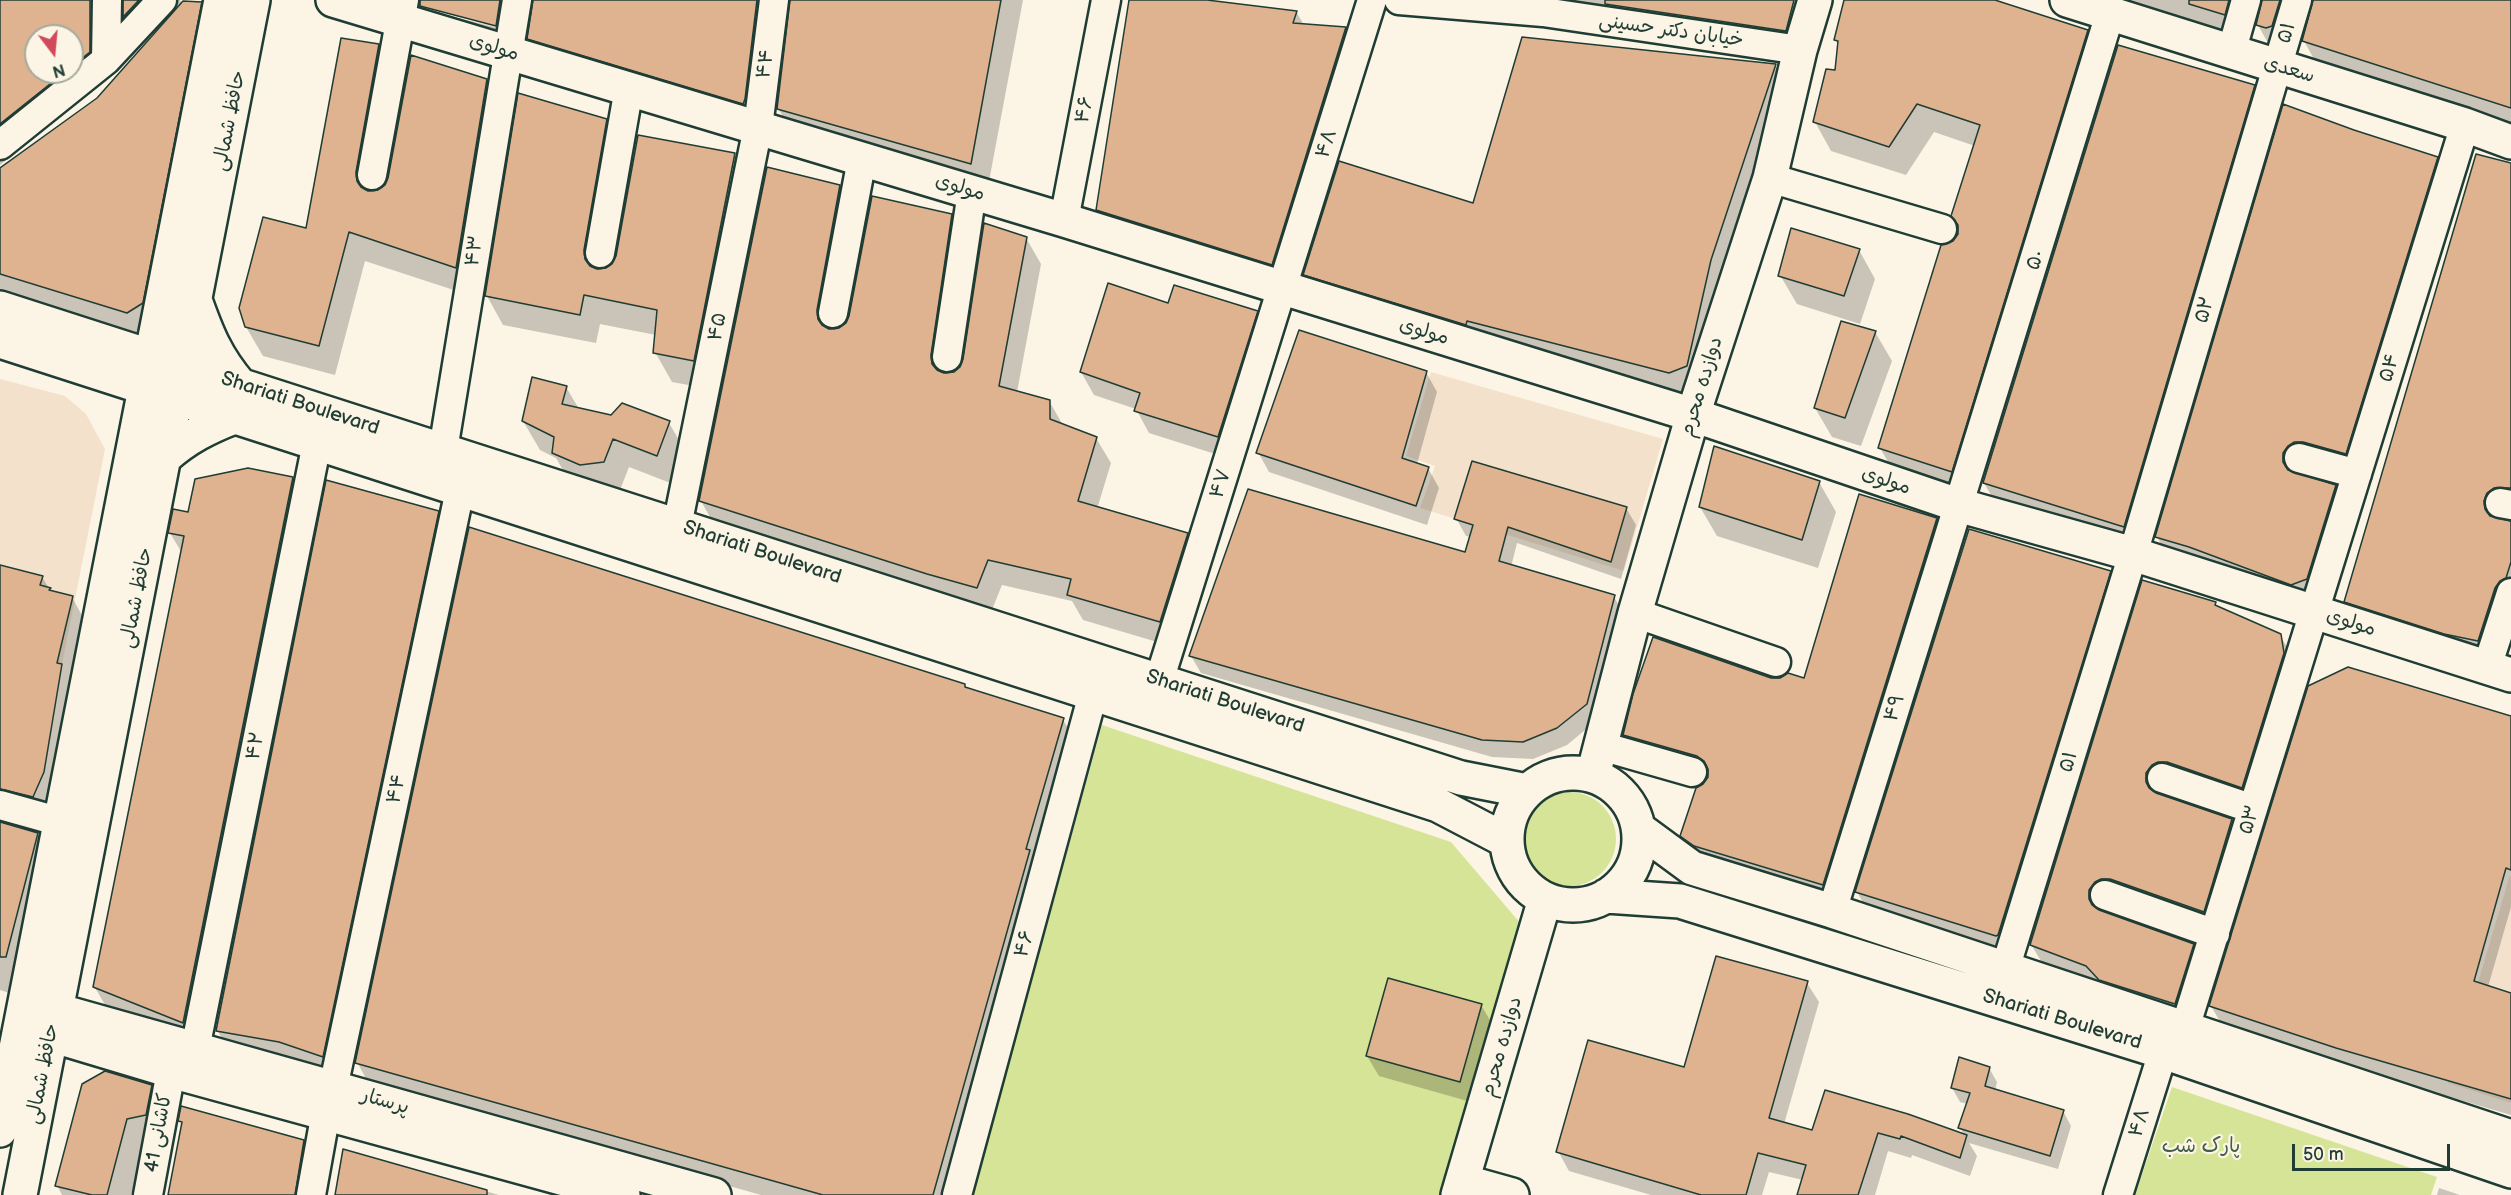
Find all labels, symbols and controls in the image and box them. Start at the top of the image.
street label: خیابان دکتر حسینی [1597,9,1745,53]
street label: ۵۱ [2272,19,2302,47]
north arrow [24,24,84,84]
street label: مولوی [466,29,522,67]
street label: ۴۴ [752,47,780,81]
street label: سعدی [2261,51,2317,89]
text: N [50,59,67,81]
street label: حافظ شمالی [208,69,252,173]
street label: ۴۶ [1071,94,1099,126]
street label: ۴۸ [1311,127,1343,161]
street label: مولوی [932,169,988,207]
street label: ۴۳ [461,234,489,268]
street label: ۵۰ [2022,247,2050,273]
street label: ۵۲ [2190,294,2220,326]
street label: ۴۵ [703,311,733,343]
street label: مولوی [1396,313,1452,351]
street label: دوازده محرم [1675,334,1729,440]
street label: ۵۴ [2374,351,2406,385]
street label: Shariati Boulevard [218,367,382,441]
street label: مولوی [1858,461,1914,501]
street label: ۴۷ [1205,467,1237,501]
street label: Shariati Boulevard [680,516,844,590]
street label: حافظ شمالی [115,546,159,650]
street label: مولوی [2323,604,2379,642]
street label: Shariati Boulevard [1143,665,1307,739]
street label: ۴۹ [1879,691,1911,725]
street label: ۴۲ [241,730,271,762]
street label: ۵۱ [2054,748,2084,776]
street label: ۴۴ [382,772,412,806]
street label: ۵۳ [2234,802,2266,838]
street label: ۴۶ [1010,928,1040,960]
street label: Shariati Boulevard [1980,984,2144,1056]
street label: دوازده محرم [1476,994,1528,1100]
street label: حافظ شمالی [21,1022,65,1126]
street label: پرستار [358,1084,412,1120]
street label: کاشانی 41 [140,1092,178,1174]
street label: ۴۸ [2124,1106,2156,1140]
scale bar [2295,1132,2452,1170]
park label: پارک شب [2162,1135,2240,1159]
text: 50 m [2303,1144,2344,1165]

